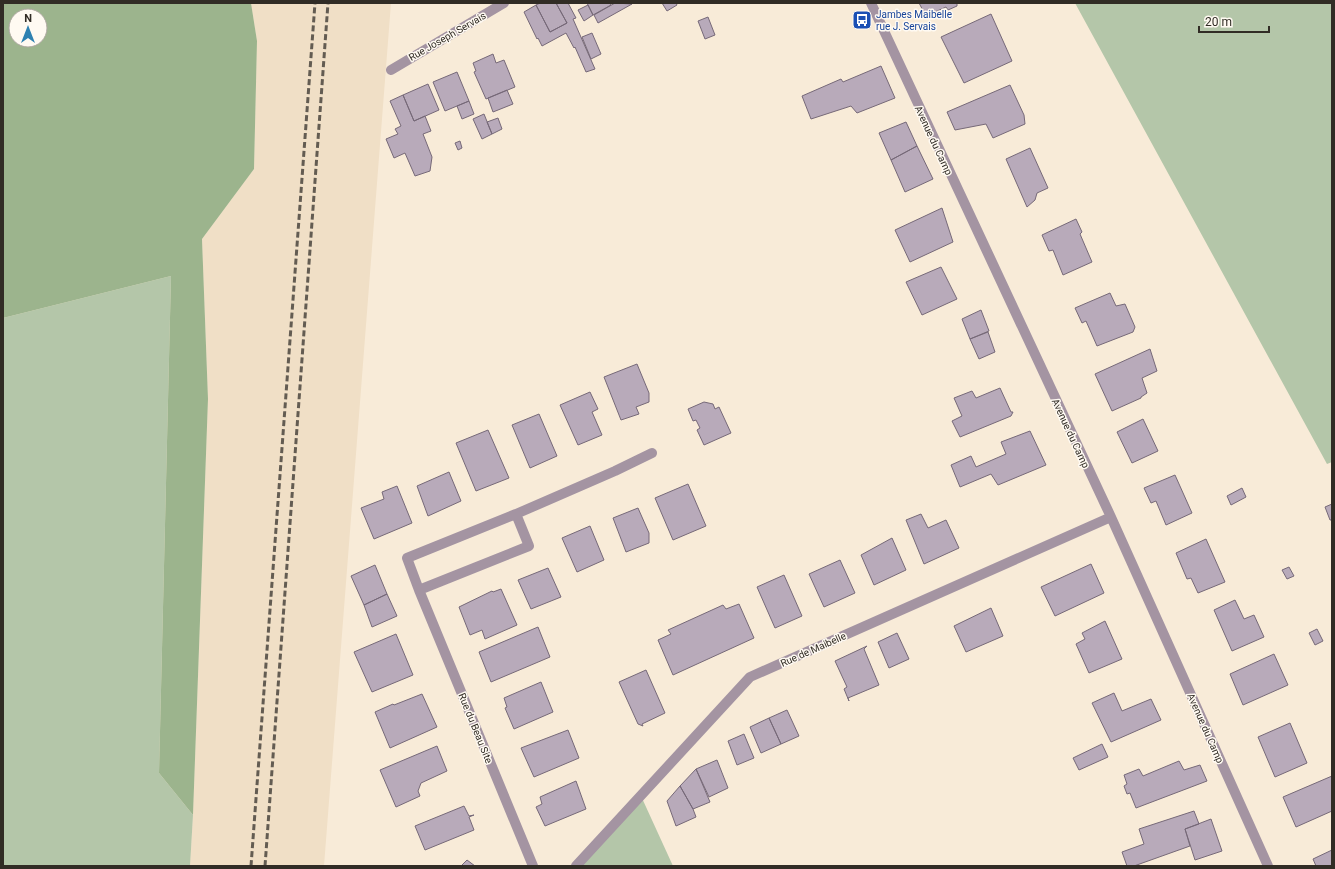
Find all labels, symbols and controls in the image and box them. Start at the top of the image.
north arrow [8,8,48,48]
scale bar [1199,8,1269,34]
bus stop icon: Jambes Maibelle rue J. Servais [851,9,873,31]
place label: Jambes Maibelle rue J. Servais [876,9,952,32]
street label: Rue Joseph Servais [407,10,488,63]
text: N [24,12,32,25]
text: 20 m [1205,15,1232,29]
street label: Avenue du Camp [913,104,955,177]
street label: Avenue du Camp [1050,397,1092,470]
street label: Rue de Maibelle [779,630,848,669]
street label: Rue du Beau Site [456,691,495,765]
street label: Avenue du Camp [1185,692,1226,765]

